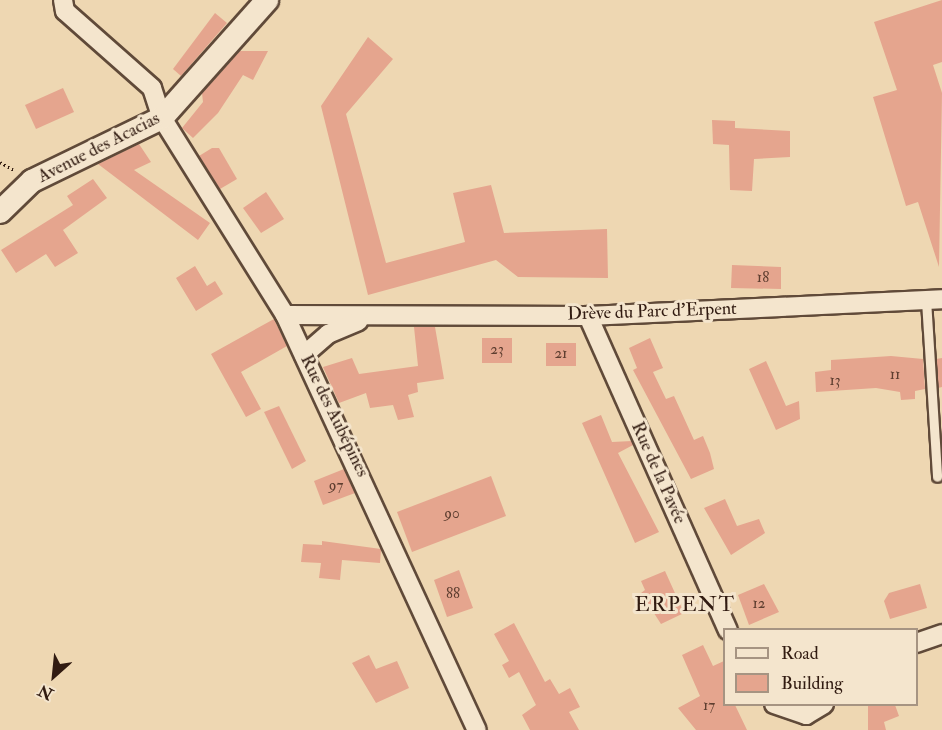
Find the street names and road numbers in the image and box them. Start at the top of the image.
street label: Avenue des Acacias [34,108,164,188]
street label: Drève du Parc d'Erpent [567,298,737,326]
street label: Rue des Aubépines [295,351,373,481]
street label: Rue de la Pavée [626,419,690,527]

